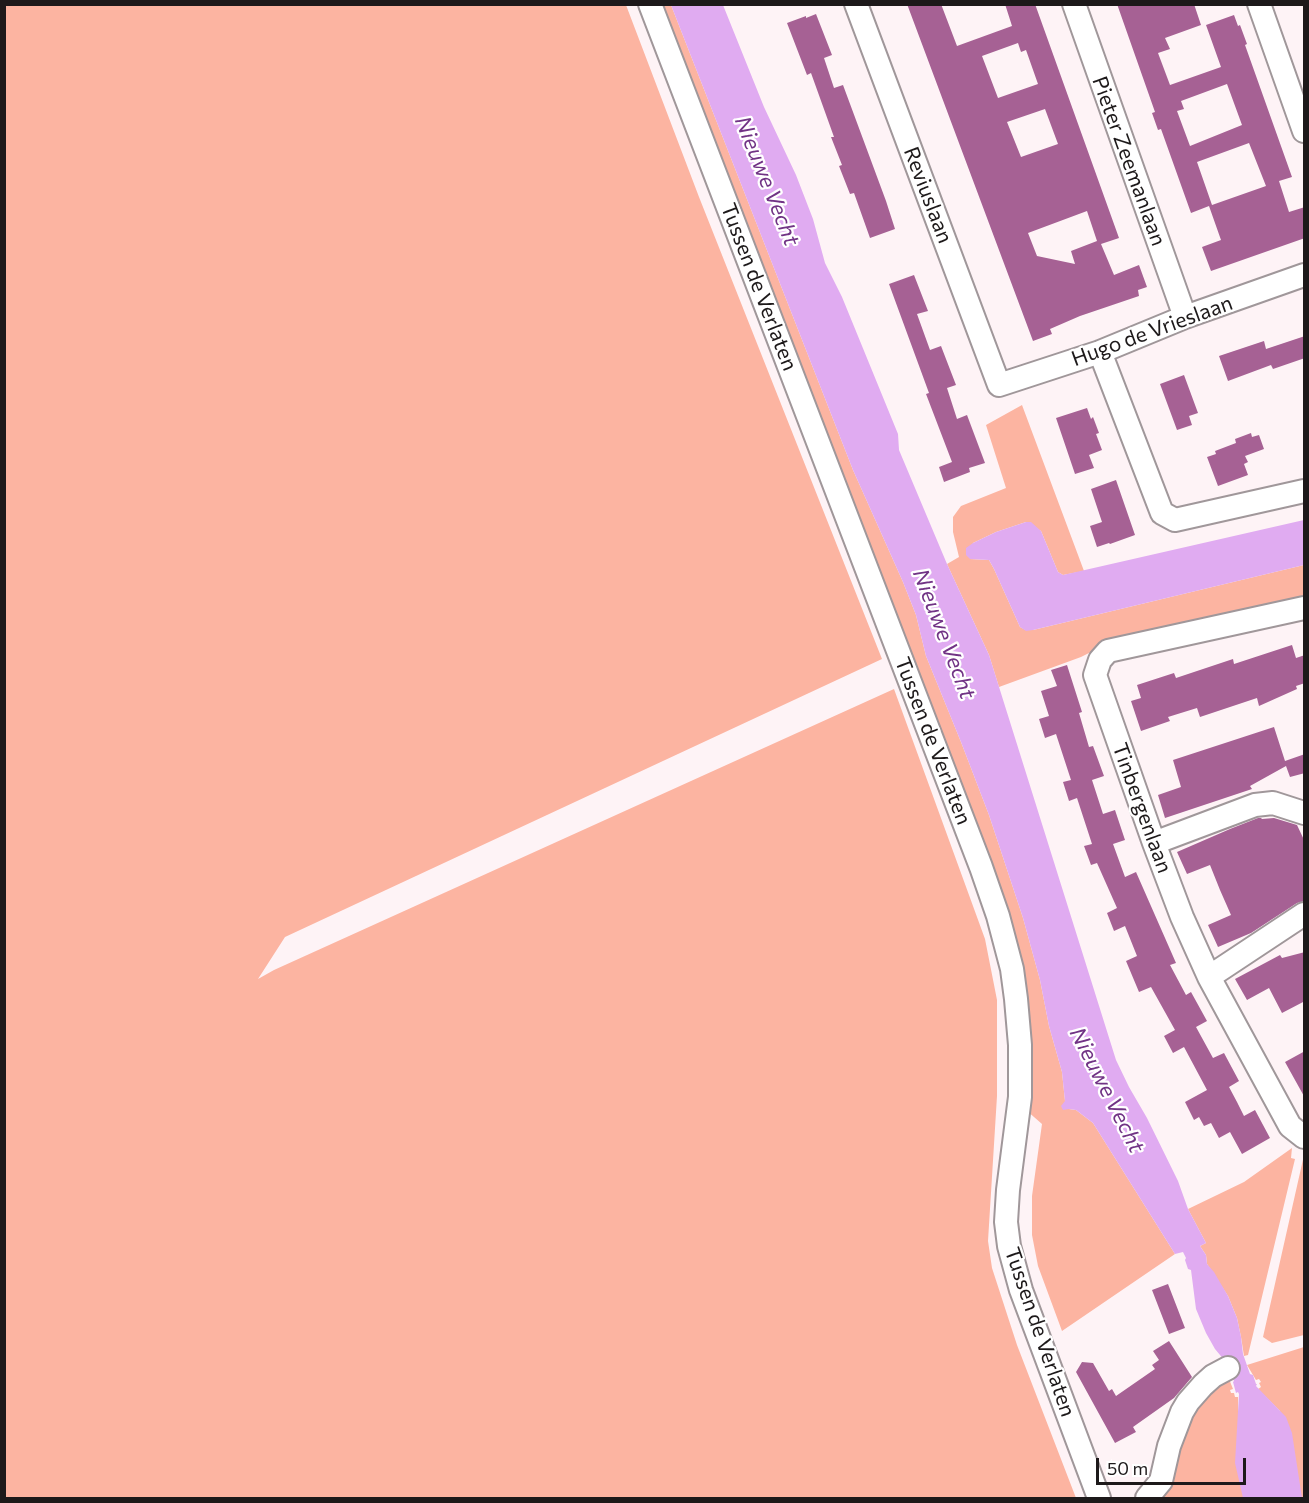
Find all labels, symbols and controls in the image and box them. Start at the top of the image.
street label: Pieter Zeemanlaan [1087,73,1171,249]
water label: Nieuwe Vecht [729,112,805,250]
street label: Reviuslaan [898,143,958,247]
street label: Tussen de Verlaten [715,200,803,374]
street label: Hugo de Vrieslaan [1068,290,1236,372]
water label: Nieuwe Vecht [907,565,981,703]
street label: Tussen de Verlaten [889,654,977,828]
street label: Tinbergenlaan [1107,740,1177,876]
water label: Nieuwe Vecht [1064,1023,1150,1157]
street label: Tussen de Verlaten [999,1244,1081,1420]
scale bar [1099,1446,1249,1484]
text: 50 m [1107,1457,1148,1479]

